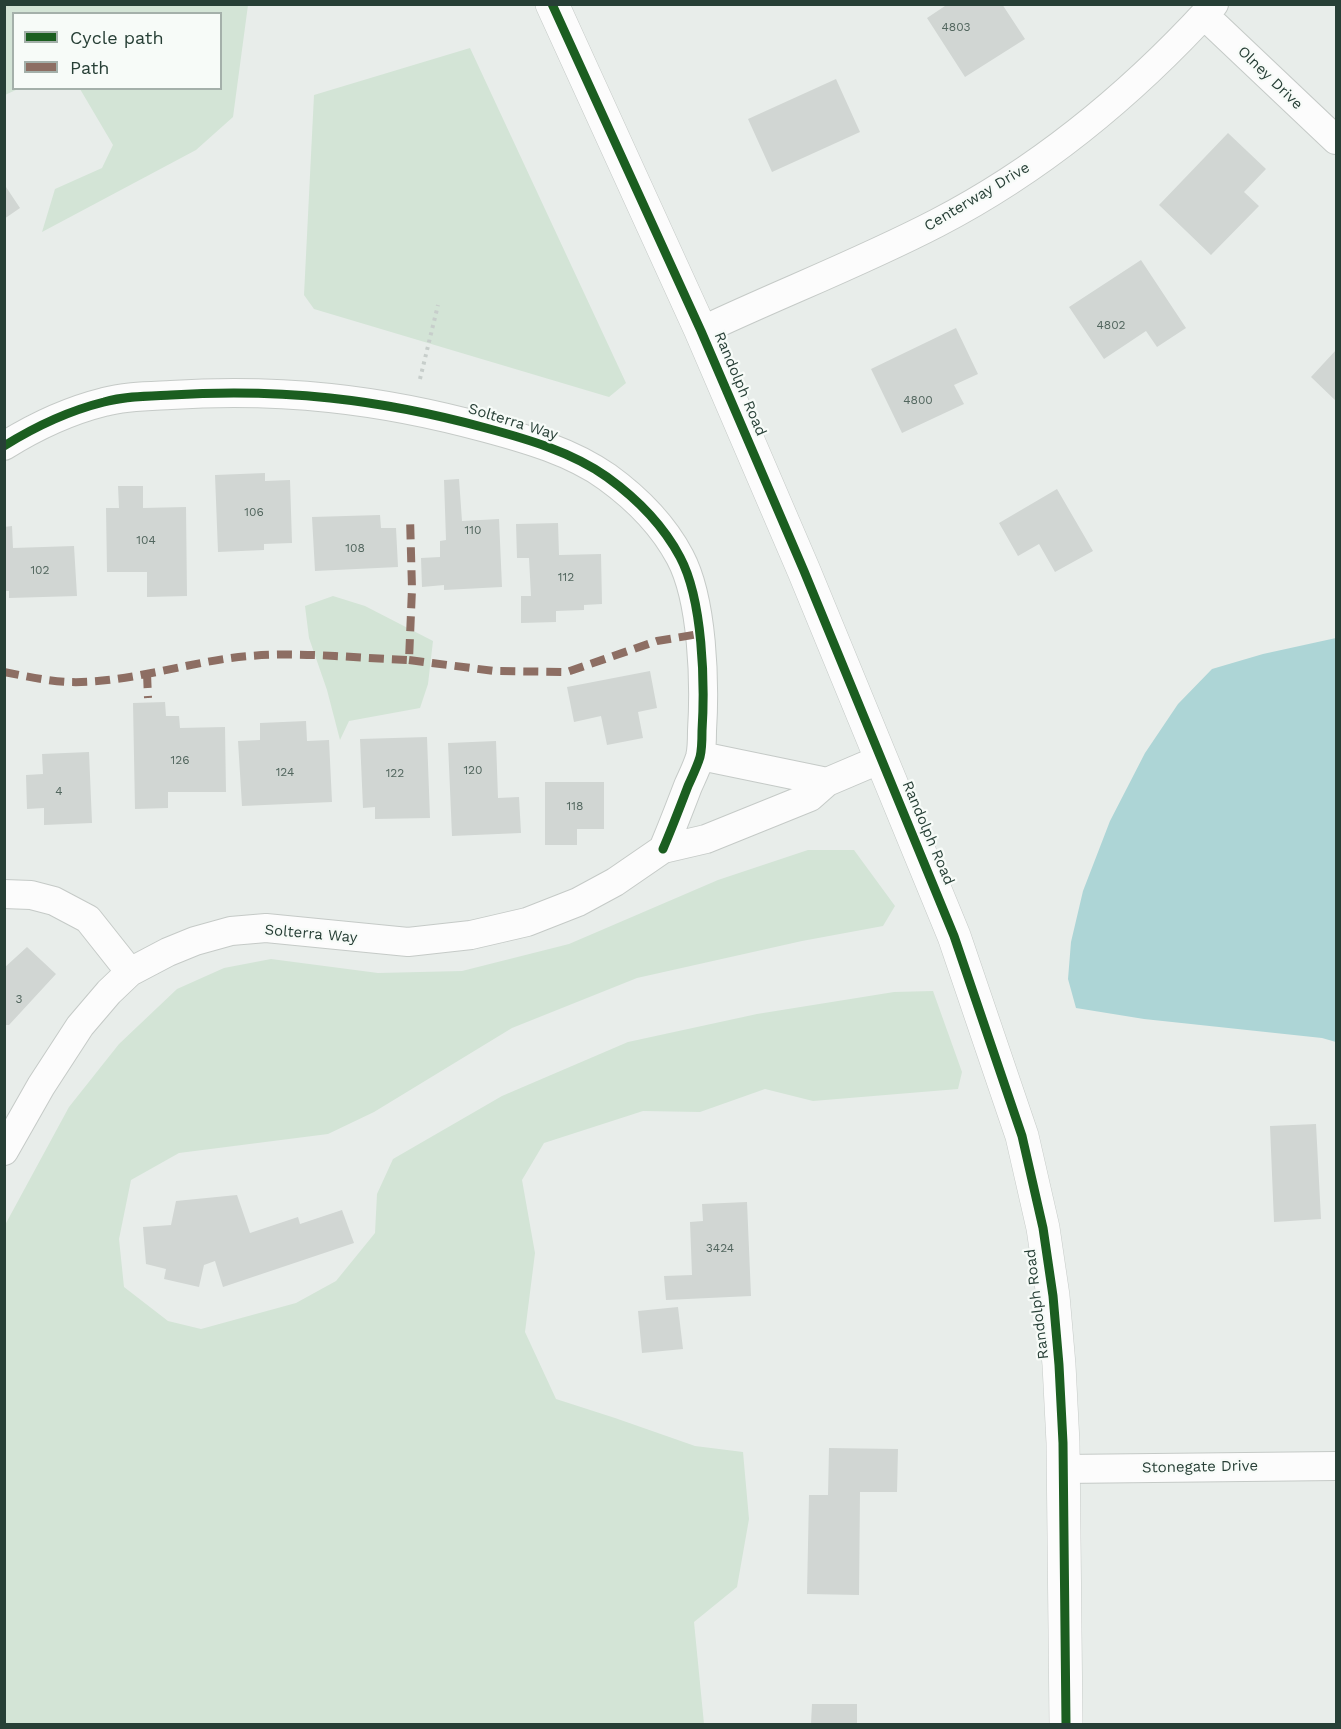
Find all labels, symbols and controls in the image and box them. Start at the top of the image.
legend [12,12,222,90]
house number: 4803 [942,20,970,34]
text: Cycle path [70,27,164,48]
street label: Olney Drive [1234,43,1306,113]
text: Path [70,57,110,78]
street label: Centerway Drive [921,158,1033,236]
house number: 4802 [1096,318,1126,332]
street label: Randolph Road [710,329,770,439]
house number: 4800 [903,393,933,407]
street label: Solterra Way [466,400,560,444]
house number: 106 [244,505,264,519]
house number: 110 [465,523,481,537]
house number: 104 [136,533,156,547]
house number: 108 [345,541,365,555]
house number: 102 [30,563,50,577]
house number: 112 [558,570,574,584]
house number: 126 [171,753,189,767]
house number: 120 [463,763,483,777]
house number: 124 [276,765,294,779]
house number: 122 [386,766,404,780]
street label: Randolph Road [898,778,958,888]
house number: 4 [55,784,63,798]
house number: 118 [567,799,583,813]
street label: Solterra Way [264,921,358,947]
house number: 3 [16,992,22,1006]
house number: 3424 [706,1241,734,1255]
street label: Randolph Road [1021,1248,1053,1360]
street label: Stonegate Drive [1142,1457,1258,1477]

